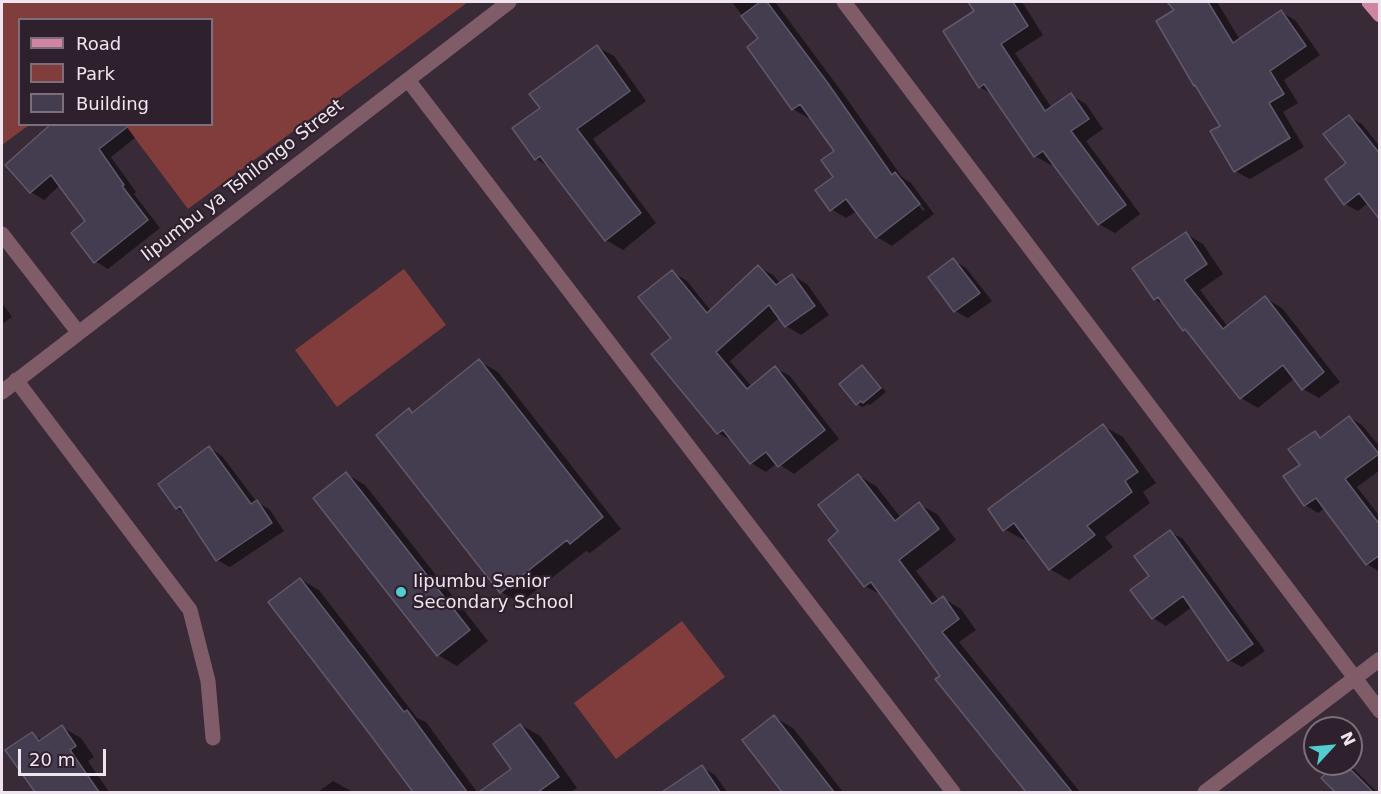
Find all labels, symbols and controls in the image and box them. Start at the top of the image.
legend [18,18,213,126]
text: Road [76,33,121,54]
text: Park [76,63,115,84]
text: Building [76,93,149,114]
street label: Iipumbu ya Tshilongo Street [138,95,348,267]
place label: Iipumbu Senior Secondary School [413,571,574,614]
marker: Iipumbu Senior Secondary School [394,585,408,599]
north arrow [1303,716,1363,776]
text: N [1336,729,1359,749]
scale bar [21,737,110,775]
text: 20 m [29,749,75,770]

